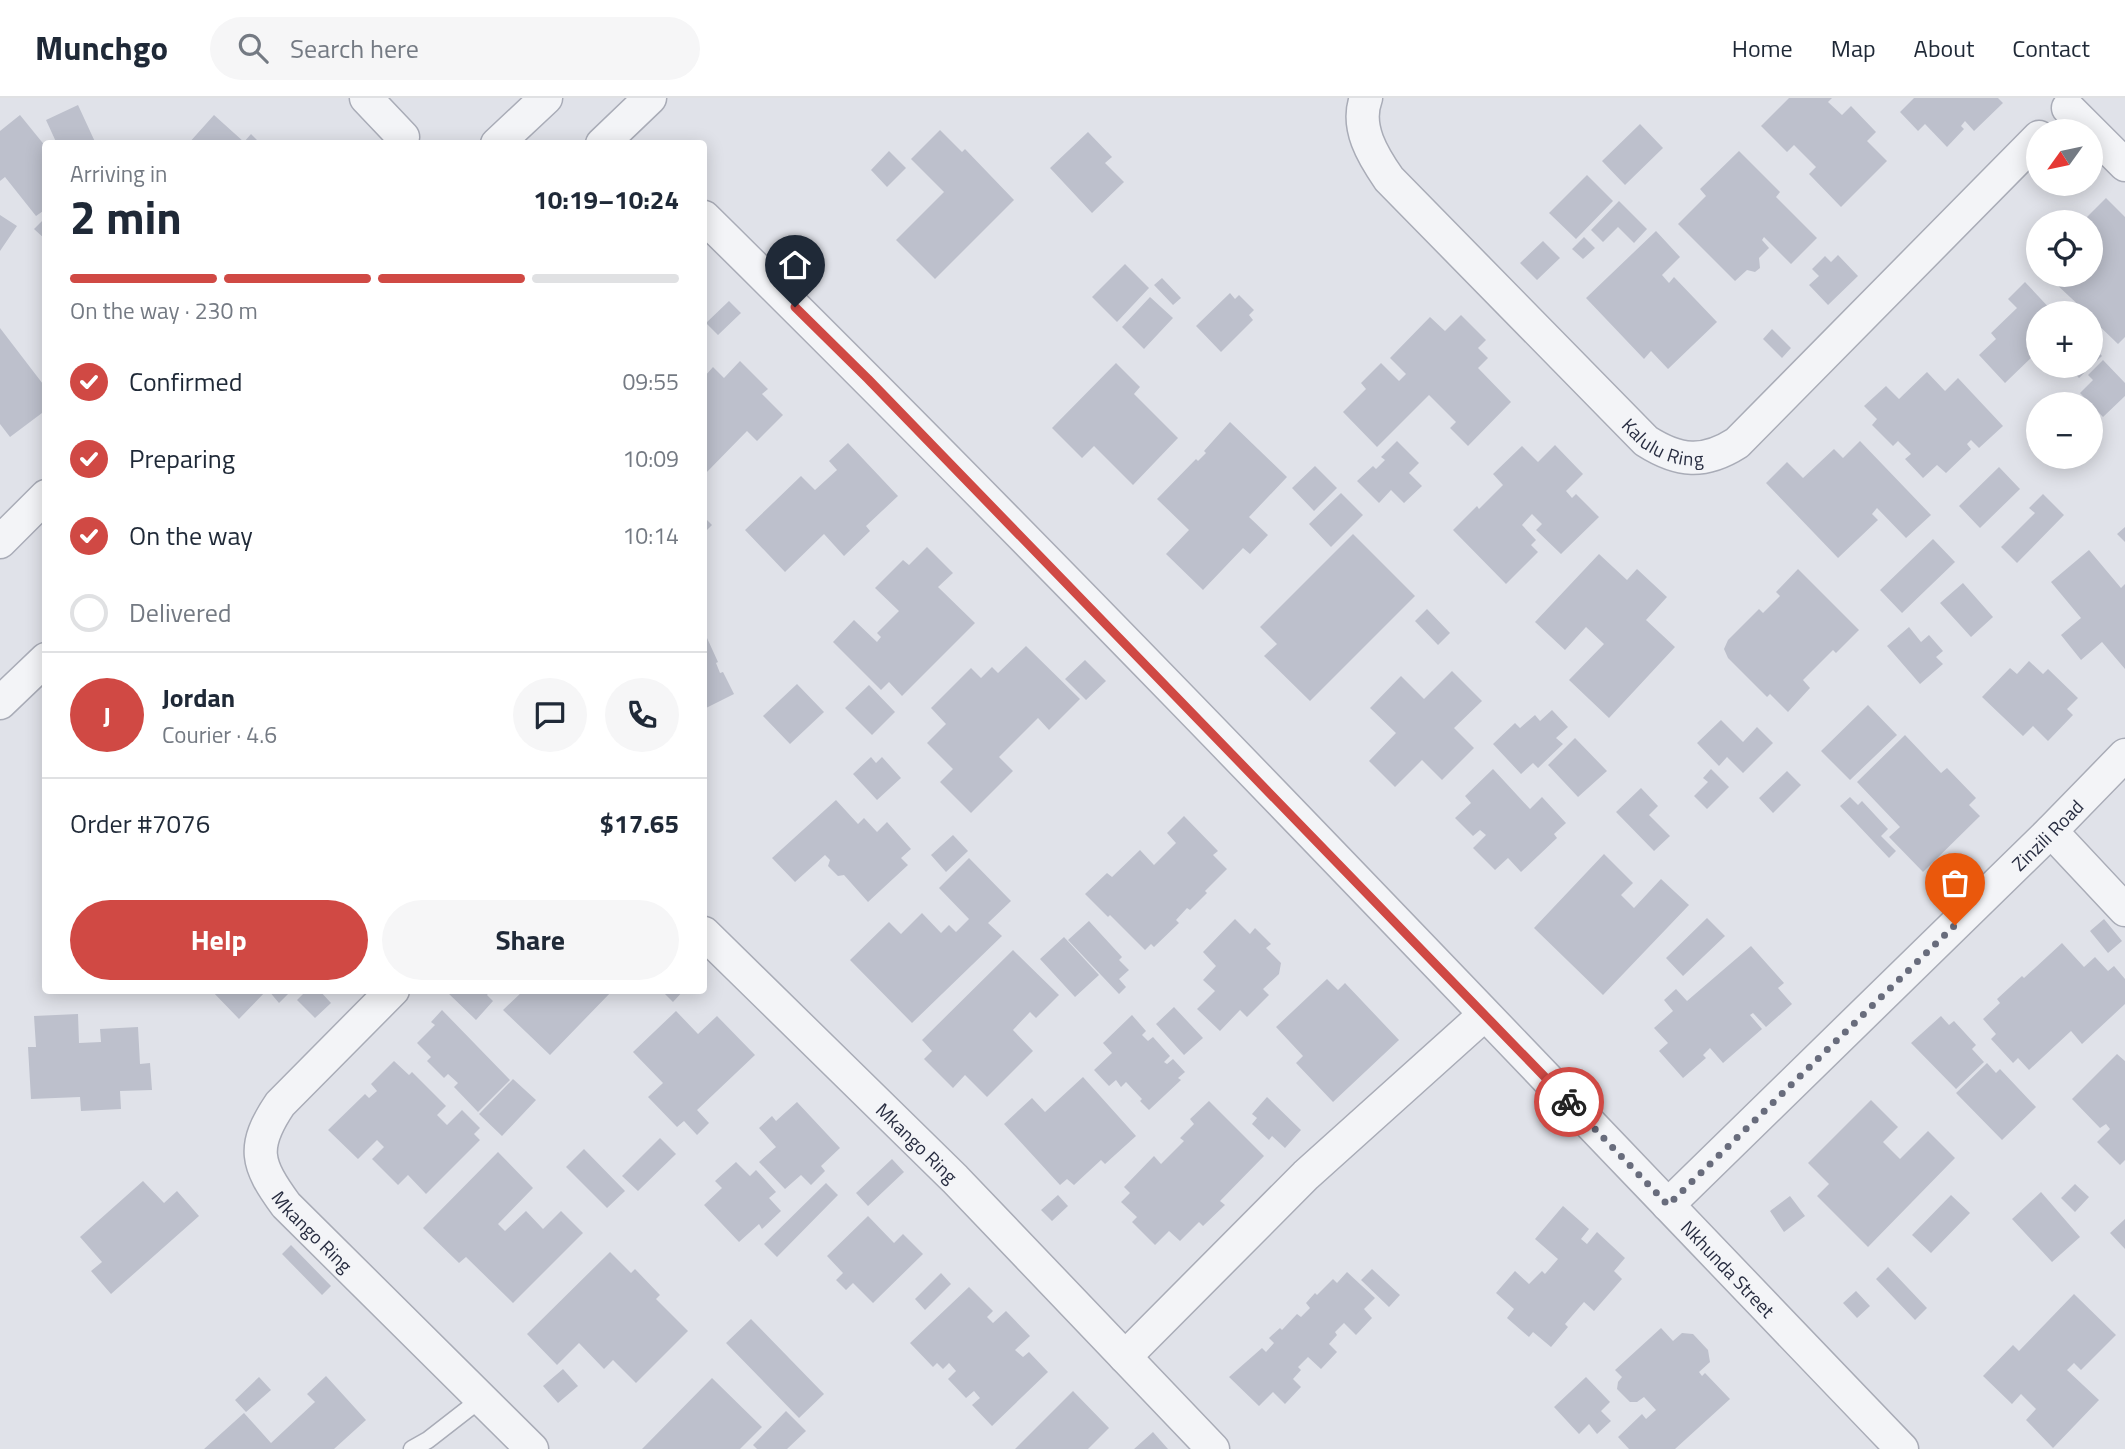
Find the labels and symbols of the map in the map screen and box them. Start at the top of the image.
north arrow [2026,119,2104,196]
pin [765,235,825,307]
street label: Kalulu Ring [1616,411,1705,472]
street label: Zinzili Road [2004,792,2090,877]
pin [1925,853,1985,925]
courier [1534,1067,1604,1137]
street label: Mkango Ring [870,1095,965,1189]
street label: Mkango Ring [265,1184,360,1279]
street label: Nkhunda Street [1675,1213,1783,1324]

